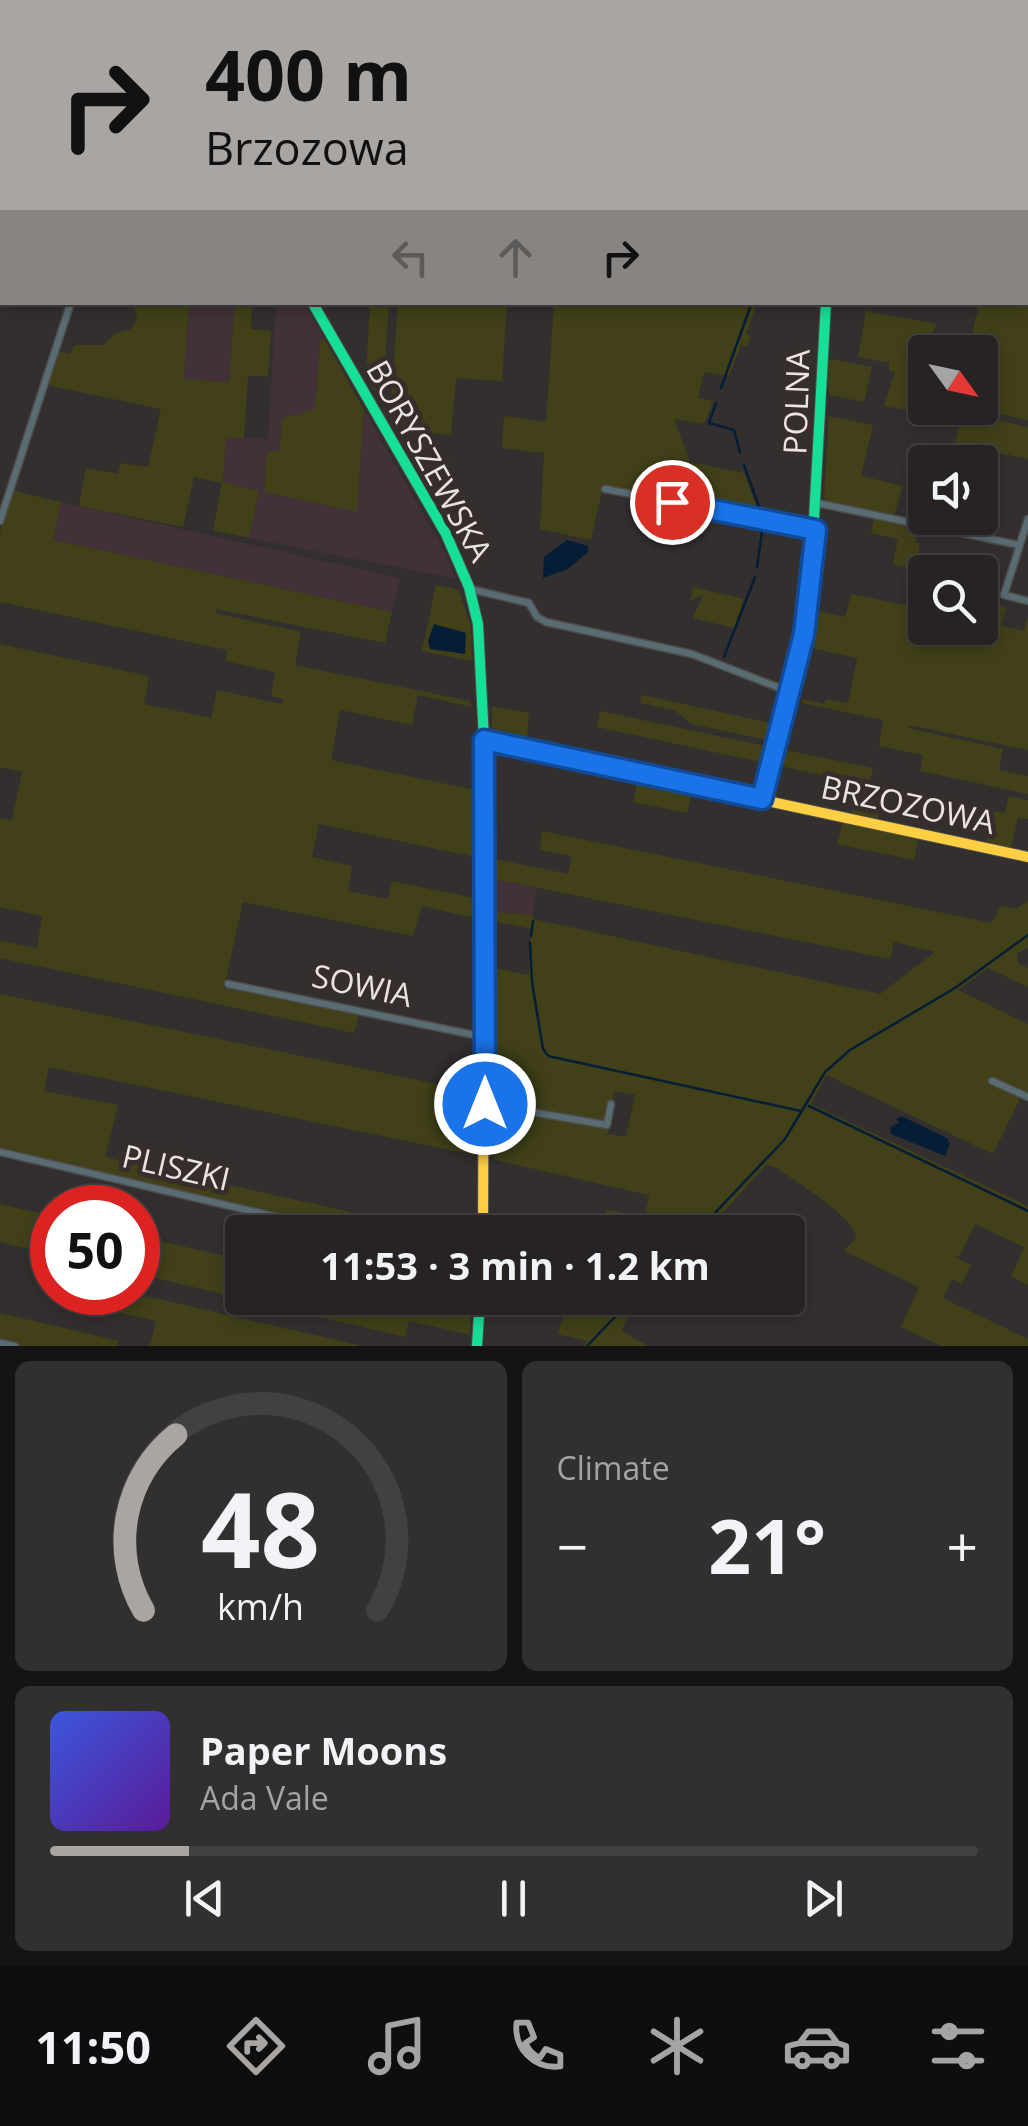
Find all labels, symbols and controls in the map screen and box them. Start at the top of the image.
text: 400 m [205,26,412,122]
icon: right [40,40,170,170]
text: Brzozowa [205,117,409,178]
icon: left [383,230,438,285]
icon: ahead [488,230,543,285]
icon: right [593,230,648,285]
north arrow [908,335,998,425]
map controls [908,335,998,645]
street label: POLNA [772,348,819,455]
street label: BORYSZEWSKA [357,352,504,569]
button: sound [908,445,998,535]
pin [630,460,715,545]
icon: arrive [645,475,700,530]
button: search [908,555,998,645]
street label: BRZOZOWA [817,764,1000,843]
street label: SOWIA [308,953,417,1016]
position arrow [433,1052,537,1156]
street label: PLISZKI [118,1133,234,1200]
speed limit sign: 50 [30,1185,160,1315]
text: 11:53 · 3 min · 1.2 km [320,1239,710,1291]
text: Climate [557,1446,670,1489]
text: 48 [201,1457,320,1598]
text: 21° [708,1494,826,1596]
text: − [557,1508,588,1583]
text: + [947,1508,978,1583]
text: km/h [217,1582,304,1630]
text: Paper Moons [200,1724,447,1776]
text: Ada Vale [200,1776,329,1819]
icon: previous [177,1871,232,1926]
icon: pause [486,1871,541,1926]
icon: next [796,1871,851,1926]
icon: directions [221,2011,291,2081]
icon: music [362,2011,432,2081]
icon: phone [502,2011,572,2081]
icon: climate [642,2011,712,2081]
icon: car [782,2011,852,2081]
icon: filters [923,2011,993,2081]
text: 11:50 [35,2016,151,2077]

